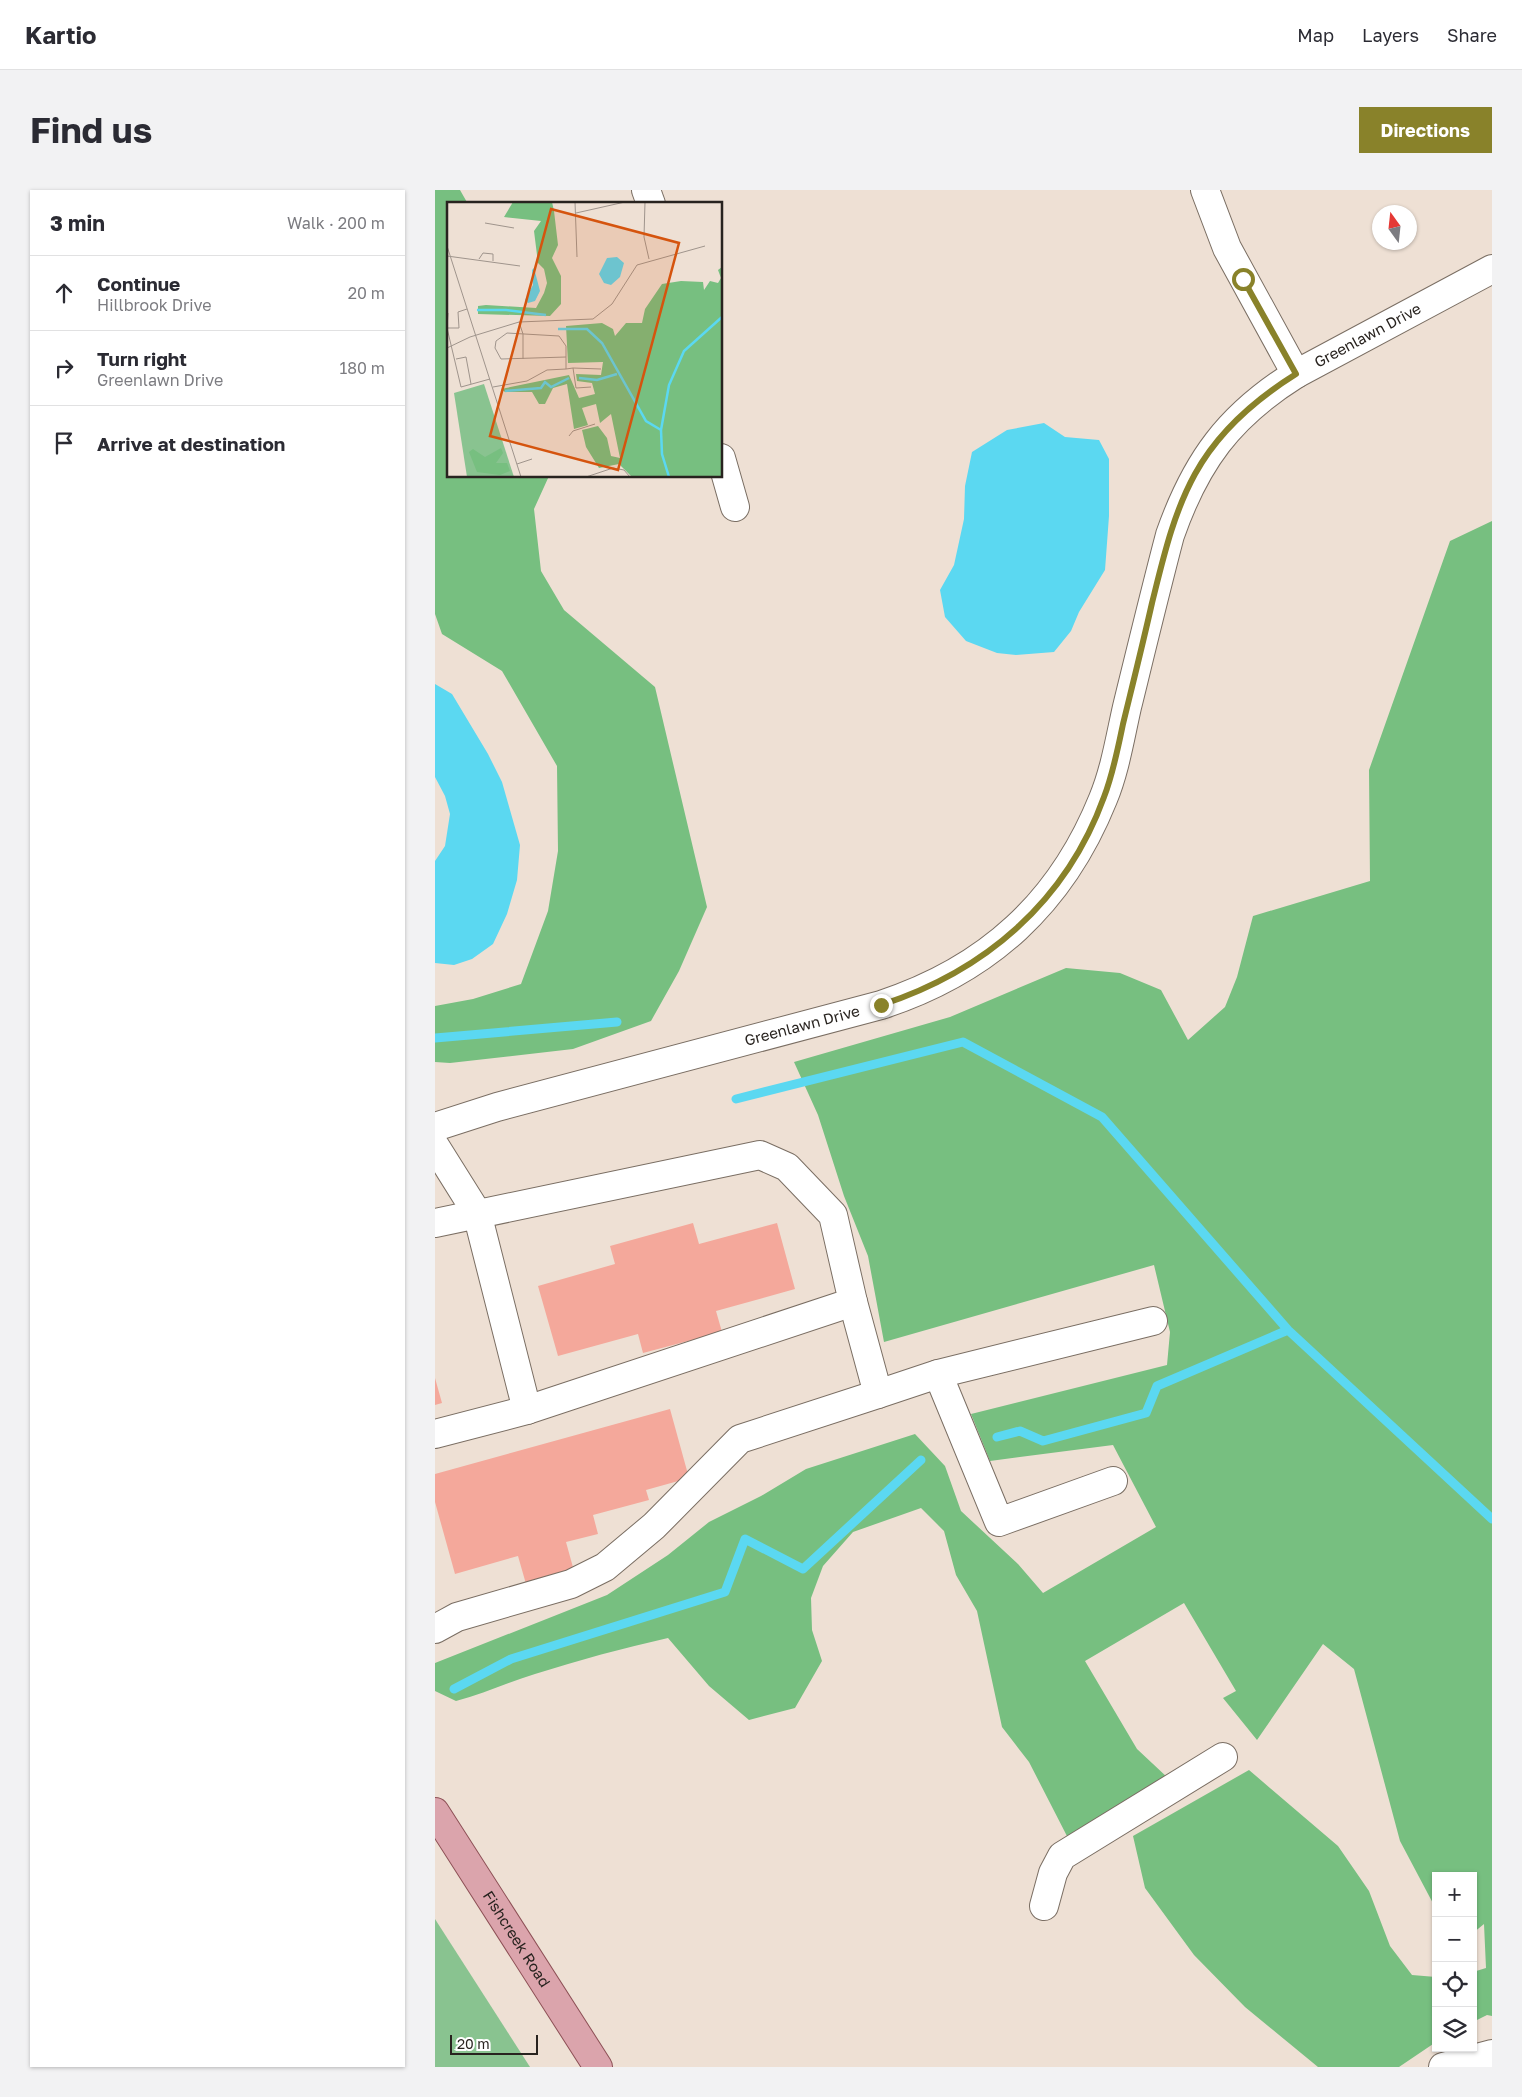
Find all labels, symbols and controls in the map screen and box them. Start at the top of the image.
text: Kartio [25,20,97,49]
text: Map [1297,24,1334,46]
text: Layers [1362,24,1419,46]
text: Share [1447,24,1497,46]
button: Directions [1359,107,1492,153]
text: Find us [30,109,152,151]
inset map [447,202,723,478]
north arrow [1372,205,1417,250]
text: 3 min [50,210,105,236]
text: Walk · 200 m [287,213,385,233]
route start [1232,268,1255,291]
text: Continue [97,272,180,295]
icon: ahead [50,279,78,307]
text: 20 m [348,283,385,303]
text: Hillbrook Drive [97,295,212,315]
street label: Greenlawn Drive [1311,299,1424,371]
text: Turn right [97,347,187,370]
icon: right [50,354,78,382]
text: 180 m [339,358,385,378]
text: Greenlawn Drive [97,370,223,390]
icon: arrive [50,429,78,457]
text: Arrive at destination [97,432,285,455]
route end [870,994,893,1017]
street label: Greenlawn Drive [742,1001,862,1049]
map controls [1432,1872,1477,2052]
button: + [1432,1872,1477,1917]
street label: Fishcreek Road [480,1887,555,1990]
button: − [1432,1917,1477,1962]
button: locate [1432,1962,1477,2007]
button: layers [1432,2007,1477,2052]
scale bar [450,2032,537,2055]
text: 20 m [457,2035,490,2052]

